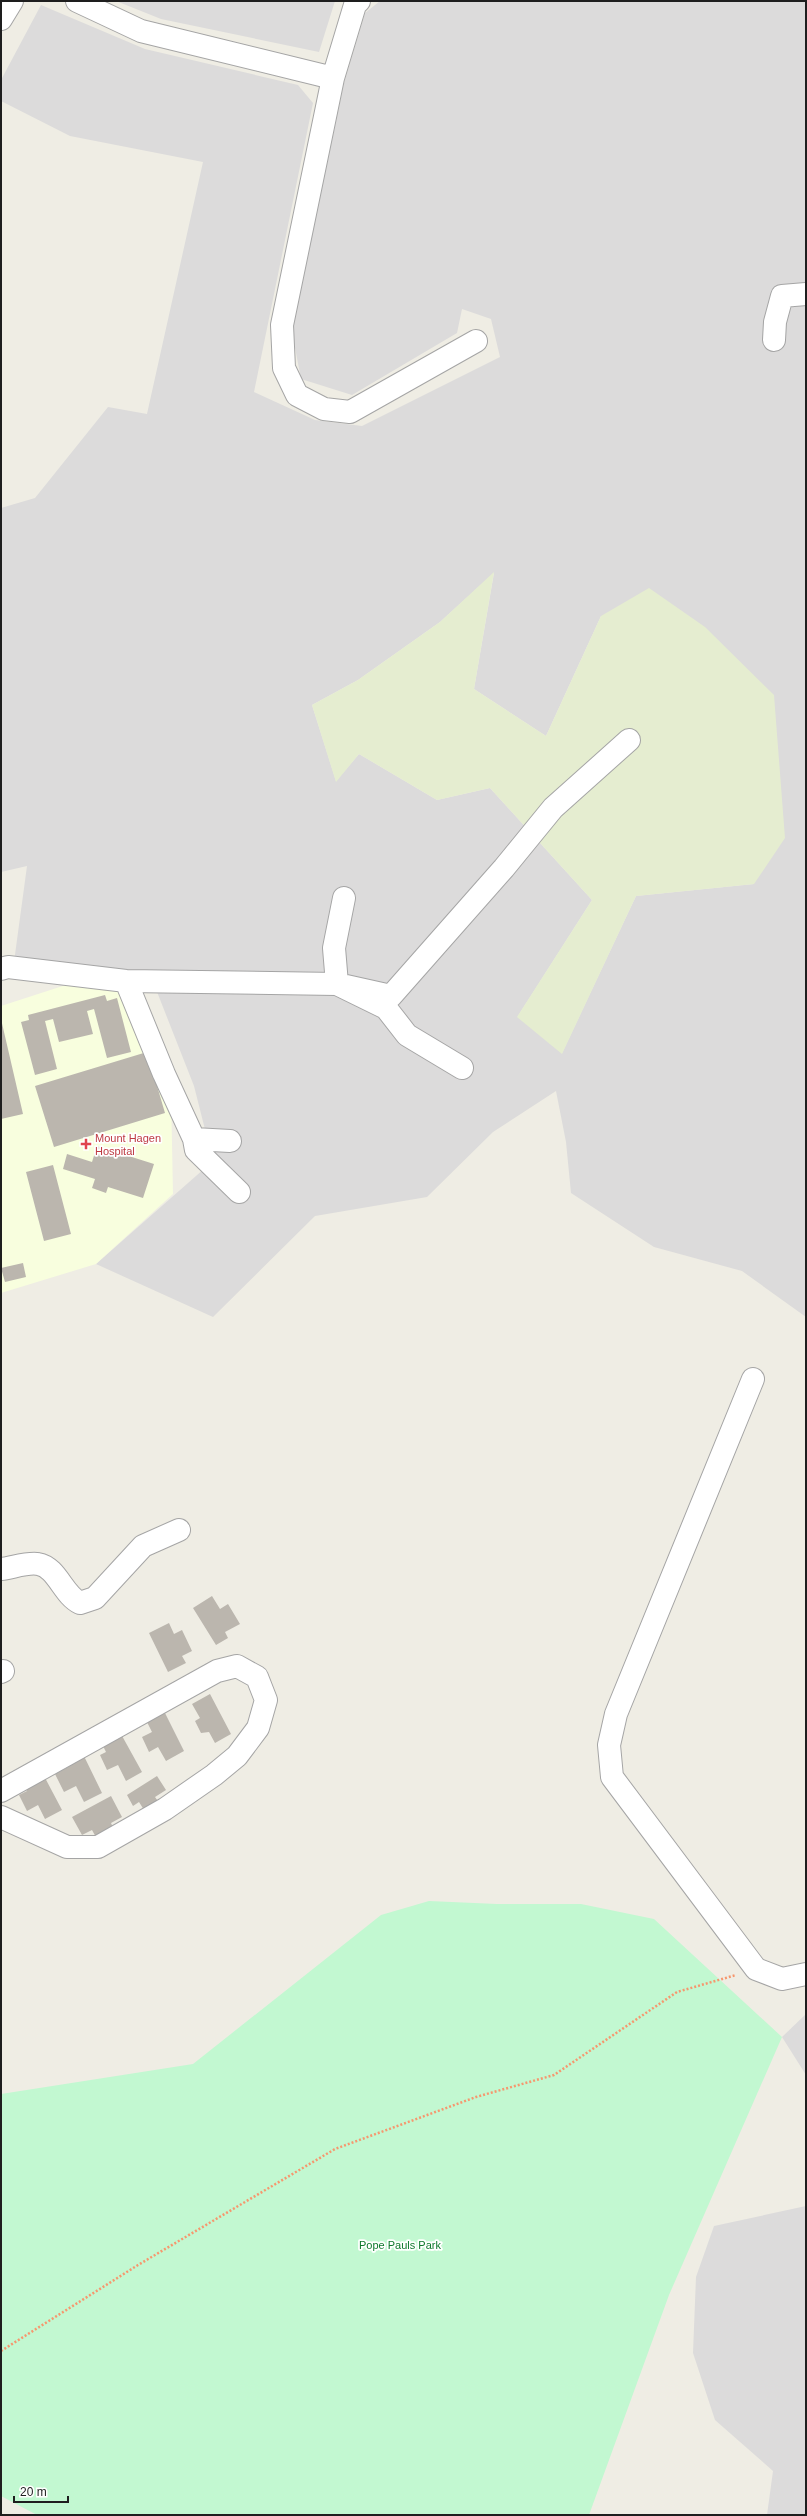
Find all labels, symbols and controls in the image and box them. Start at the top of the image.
place label: Mount Hagen Hospital [95,1132,161,1157]
marker: Mount Hagen Hospital [80,1138,92,1150]
park label: Pope Pauls Park [359,2239,441,2251]
scale bar [14,2478,68,2504]
text: 20 m [20,2485,47,2499]

